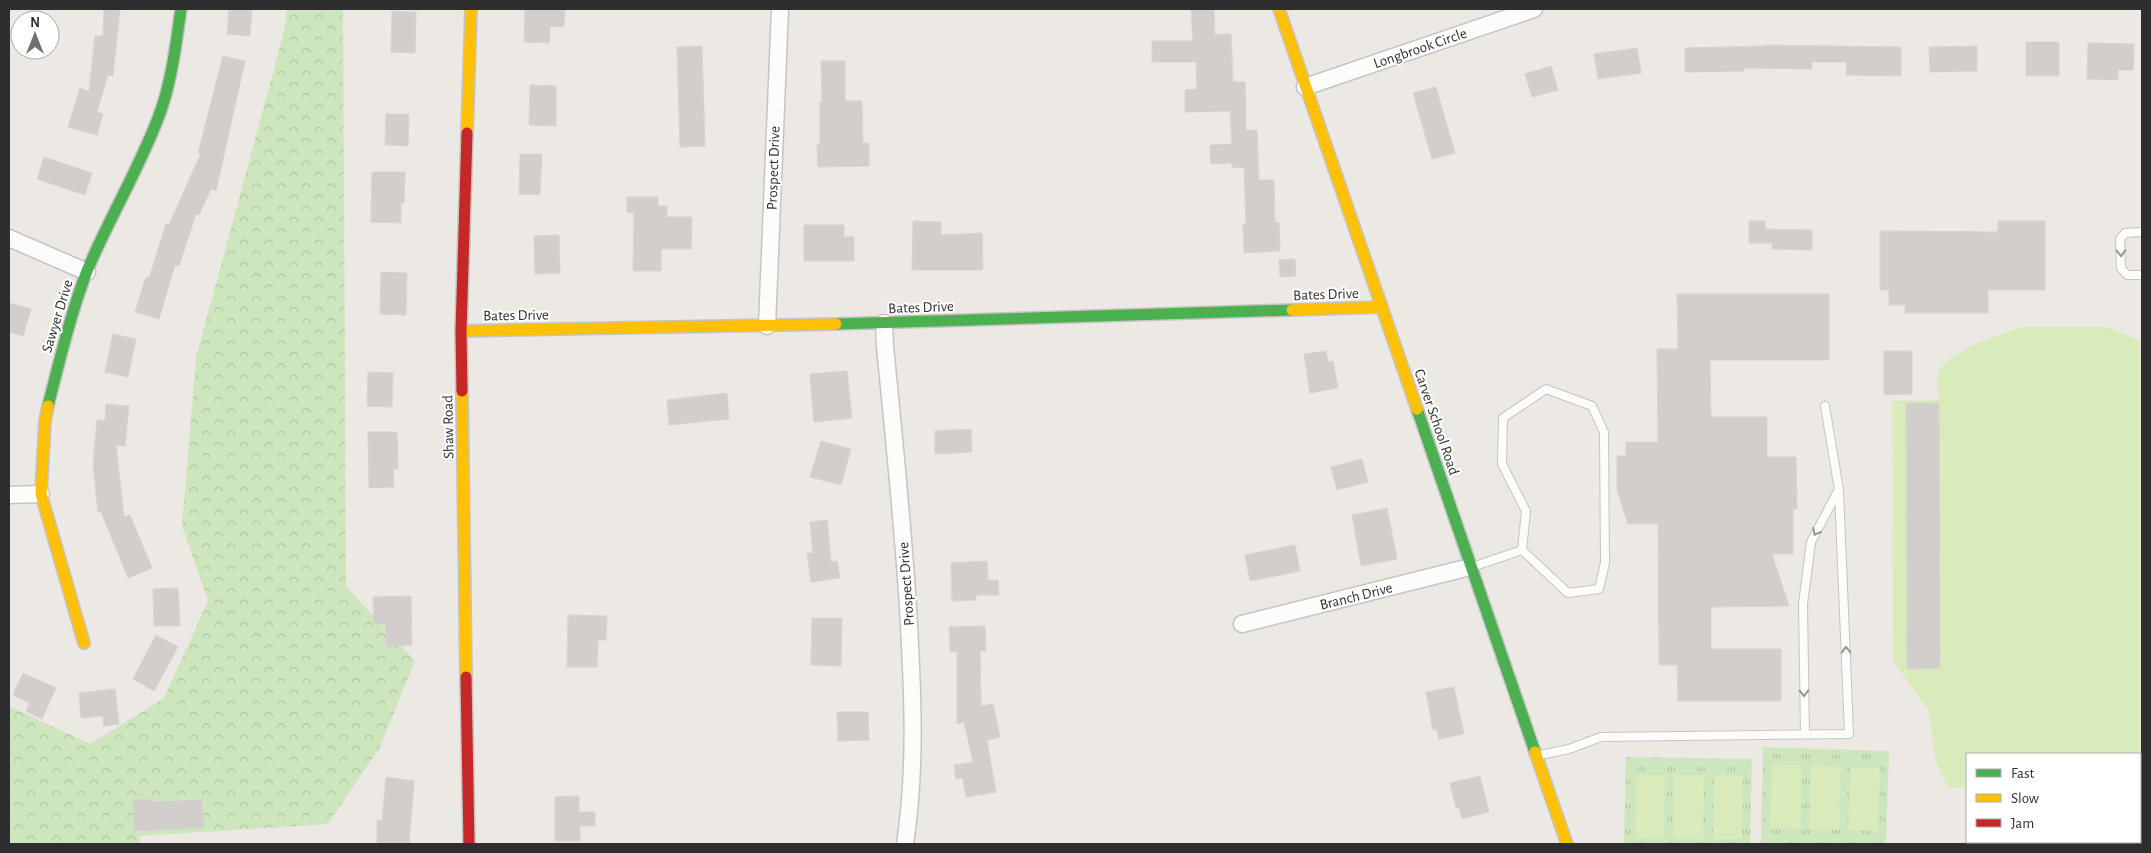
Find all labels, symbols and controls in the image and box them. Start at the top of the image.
north arrow [10,10,60,60]
text: N [30,16,40,30]
street label: Longbrook Circle [1372,26,1469,71]
street label: Prospect Drive [765,126,782,210]
one-way arrow [2116,250,2126,258]
street label: Sawyer Drive [39,278,76,354]
street label: Bates Drive [1293,286,1359,303]
street label: Bates Drive [888,299,954,316]
street label: Bates Drive [483,307,549,324]
street label: Carver School Road [1411,367,1462,477]
street label: Shaw Road [440,395,457,459]
one-way arrow [1812,527,1822,536]
street label: Prospect Drive [896,541,917,626]
street label: Branch Drive [1318,580,1394,613]
one-way arrow [1840,646,1851,654]
one-way arrow [1799,690,1809,697]
legend [1966,753,2141,843]
text: Fast [2011,766,2035,781]
text: Slow [2011,791,2039,806]
text: Jam [2011,816,2034,831]

